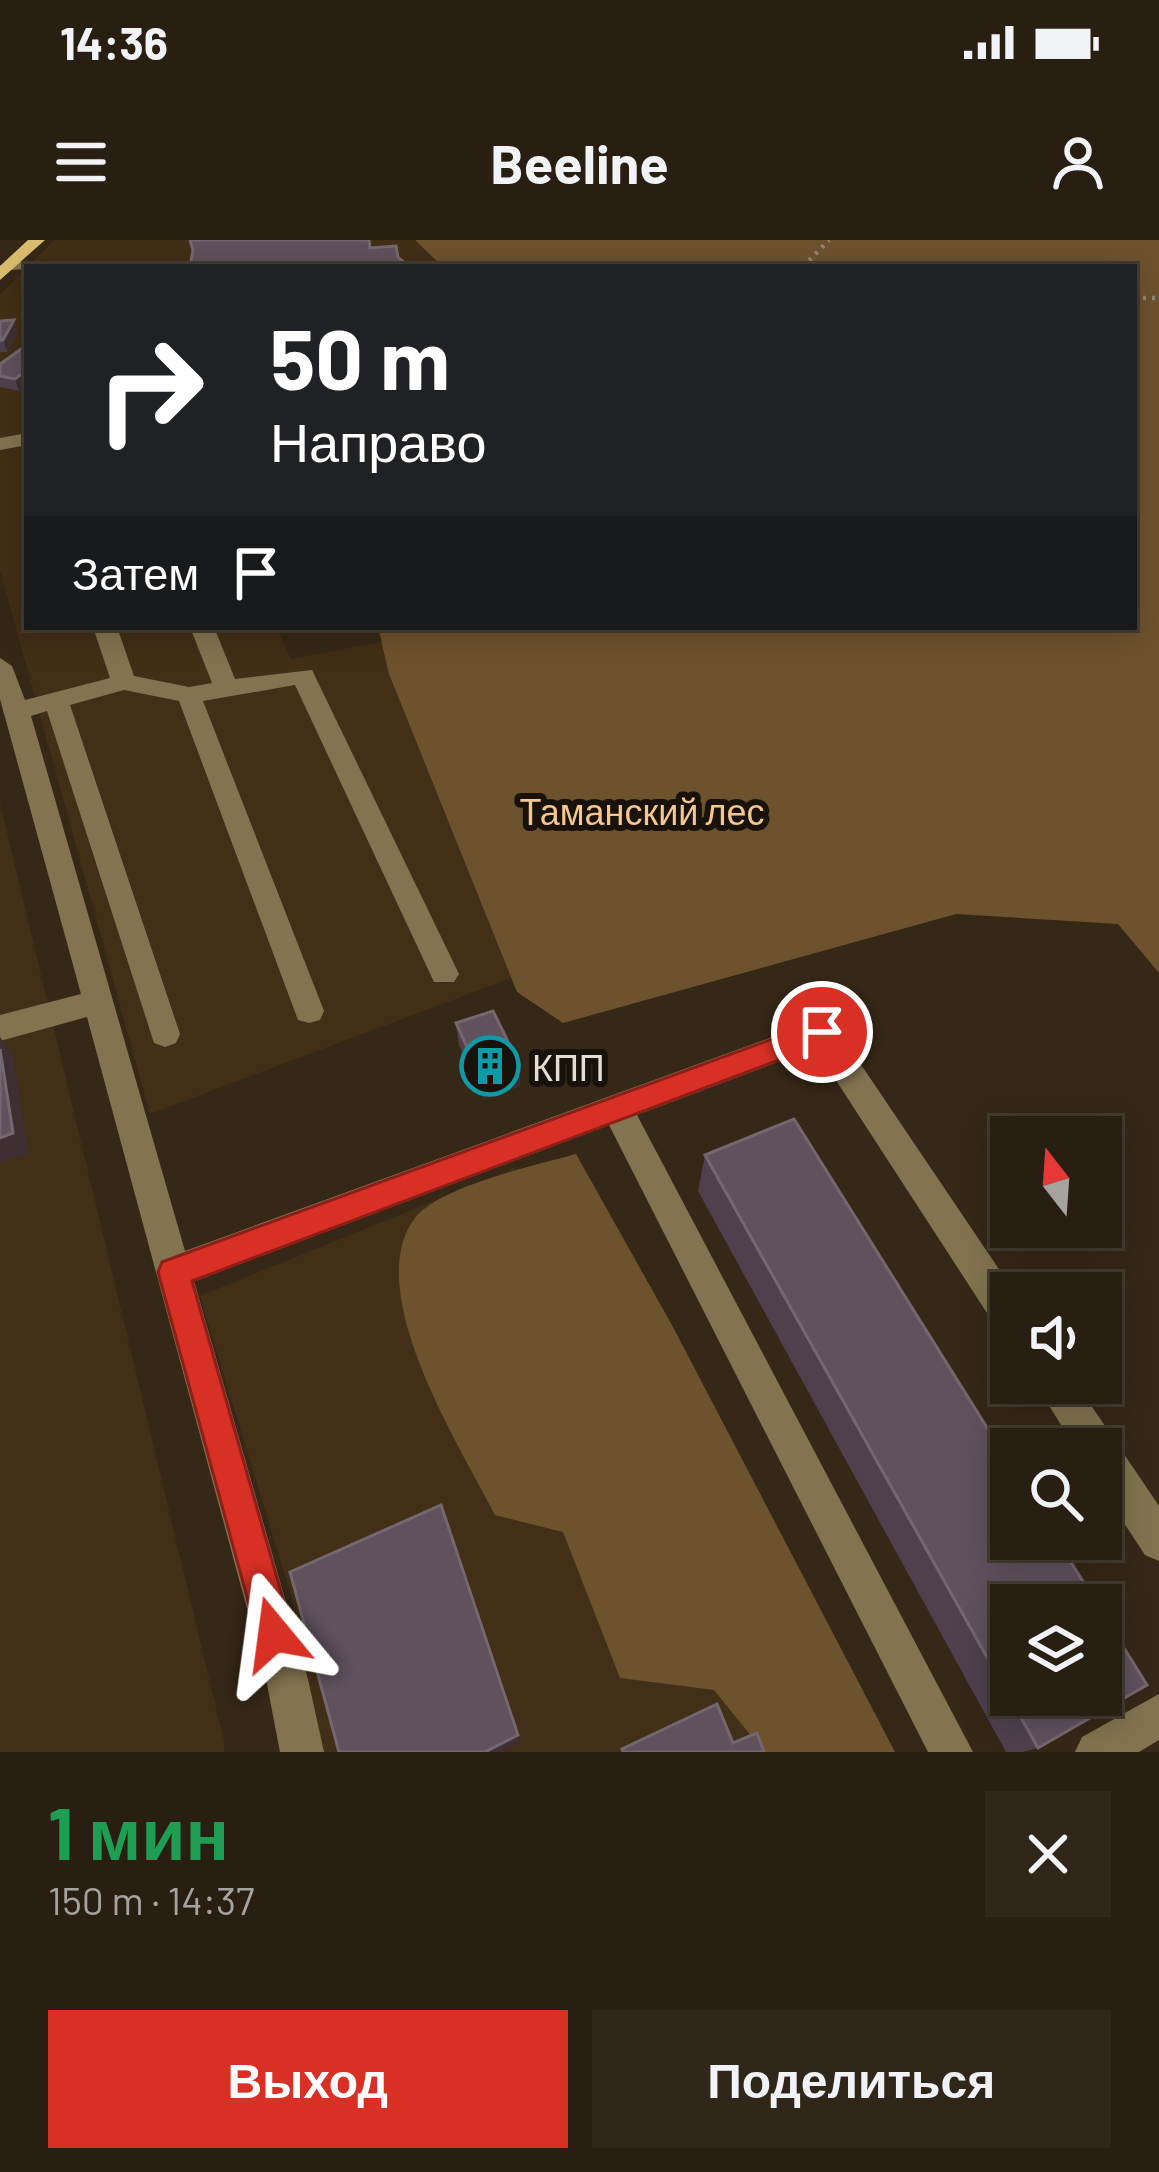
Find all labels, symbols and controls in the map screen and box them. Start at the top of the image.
text: 14:36 [60,15,168,69]
icon: menu [48,129,114,195]
icon: person [1045,129,1111,195]
text: Beeline [490,130,669,195]
text: 50 m [270,306,450,407]
icon: right [72,312,228,468]
text: Направо [270,408,486,473]
icon: arrive [223,540,289,606]
text: Затем [72,545,199,599]
park label: Таманский лес [519,789,765,832]
pin [771,981,873,1083]
icon: arrive [789,999,855,1065]
building icon: КПП [459,1035,521,1097]
place label: КПП [532,1045,605,1088]
north arrow [990,1116,1122,1248]
map controls [990,1116,1122,1716]
button: sound [990,1272,1122,1404]
button: search [990,1428,1122,1560]
position arrow [211,1571,337,1697]
button: layers [990,1584,1122,1716]
text: 1 мин [48,1788,229,1874]
button: close [985,1791,1111,1917]
text: 150 m · 14:37 [48,1876,254,1923]
button: Выход [48,2010,568,2148]
button: Поделиться [592,2010,1111,2148]

